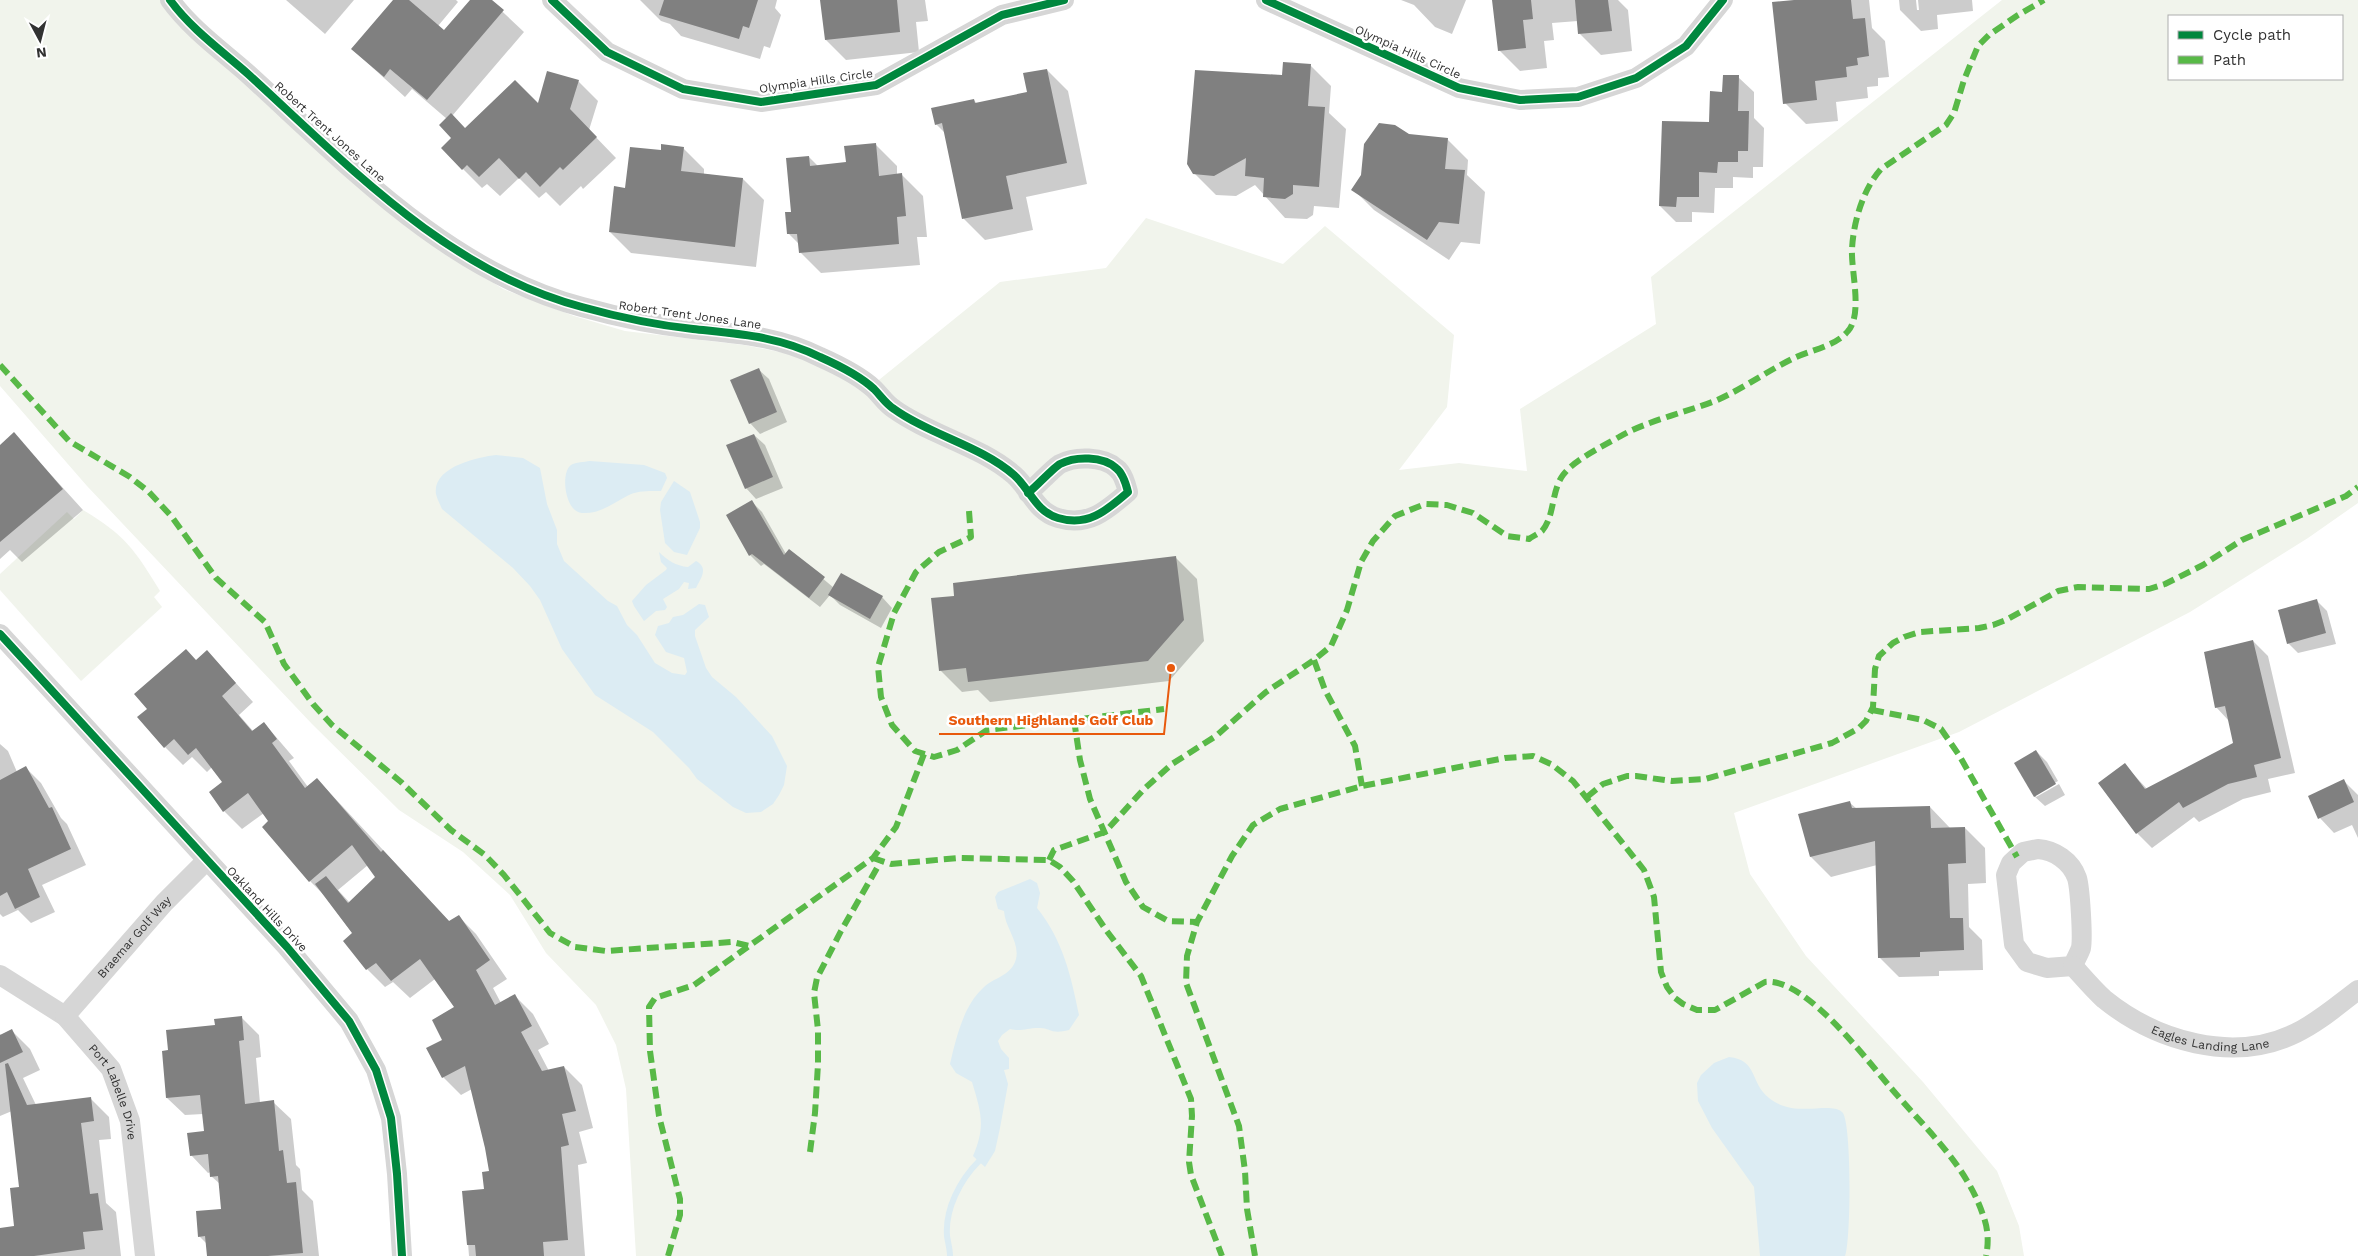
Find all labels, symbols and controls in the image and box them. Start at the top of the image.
north arrow [15,15,65,65]
legend [2168,15,2343,80]
street label: Olympia Hills Circle [1353,22,1463,82]
text: Cycle path [2213,26,2291,44]
text: N [35,44,48,61]
text: Path [2213,51,2246,69]
street label: Olympia Hills Circle [758,66,874,96]
street label: Robert Trent Jones Lane [272,79,388,185]
street label: Robert Trent Jones Lane [618,298,762,332]
callout: Southern Highlands Golf Club [939,705,1164,734]
text: Southern Highlands Golf Club [949,712,1154,728]
street label: Oakland Hills Drive [224,863,310,955]
street label: Braemar Golf Way [94,892,175,981]
street label: Eagles Landing Lane [2149,1022,2271,1054]
street label: Port Labelle Drive [86,1041,139,1141]

